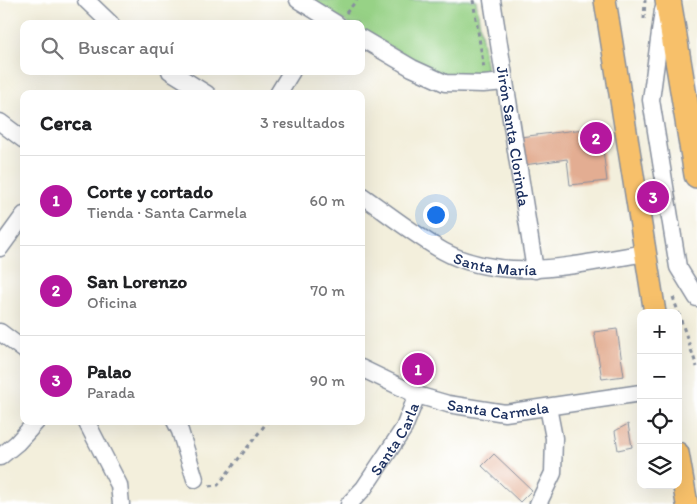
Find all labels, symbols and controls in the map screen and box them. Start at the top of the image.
search box [20,20,365,75]
icon: search [38,34,66,62]
text: Buscar aquí [78,36,174,59]
street label: Jirón Santa Clorinda [493,65,534,209]
text: Cerca [40,110,92,135]
text: 3 resultados [260,113,345,132]
pin: 2 [580,119,612,157]
pin: 3 [637,178,669,216]
text: Corte y cortado [87,180,213,203]
text: 1 [52,191,60,210]
text: 60 m [310,191,345,210]
your location [423,202,449,228]
text: Tienda · Santa Carmela [87,203,247,222]
street label: Santa María [451,248,538,279]
text: San Lorenzo [87,270,187,293]
text: 2 [52,281,60,300]
text: 70 m [310,281,345,300]
text: Oficina [87,293,137,312]
map controls [637,309,682,489]
button: + [637,309,682,354]
pin: 1 [402,350,434,388]
button: − [637,354,682,399]
text: Palao [87,360,132,383]
text: 3 [52,371,60,390]
text: 90 m [310,371,345,390]
text: Parada [87,383,135,402]
street label: Santa Carmela [446,395,550,423]
street label: Santa Carla [366,399,423,479]
button: locate [637,399,682,444]
button: layers [637,444,682,489]

